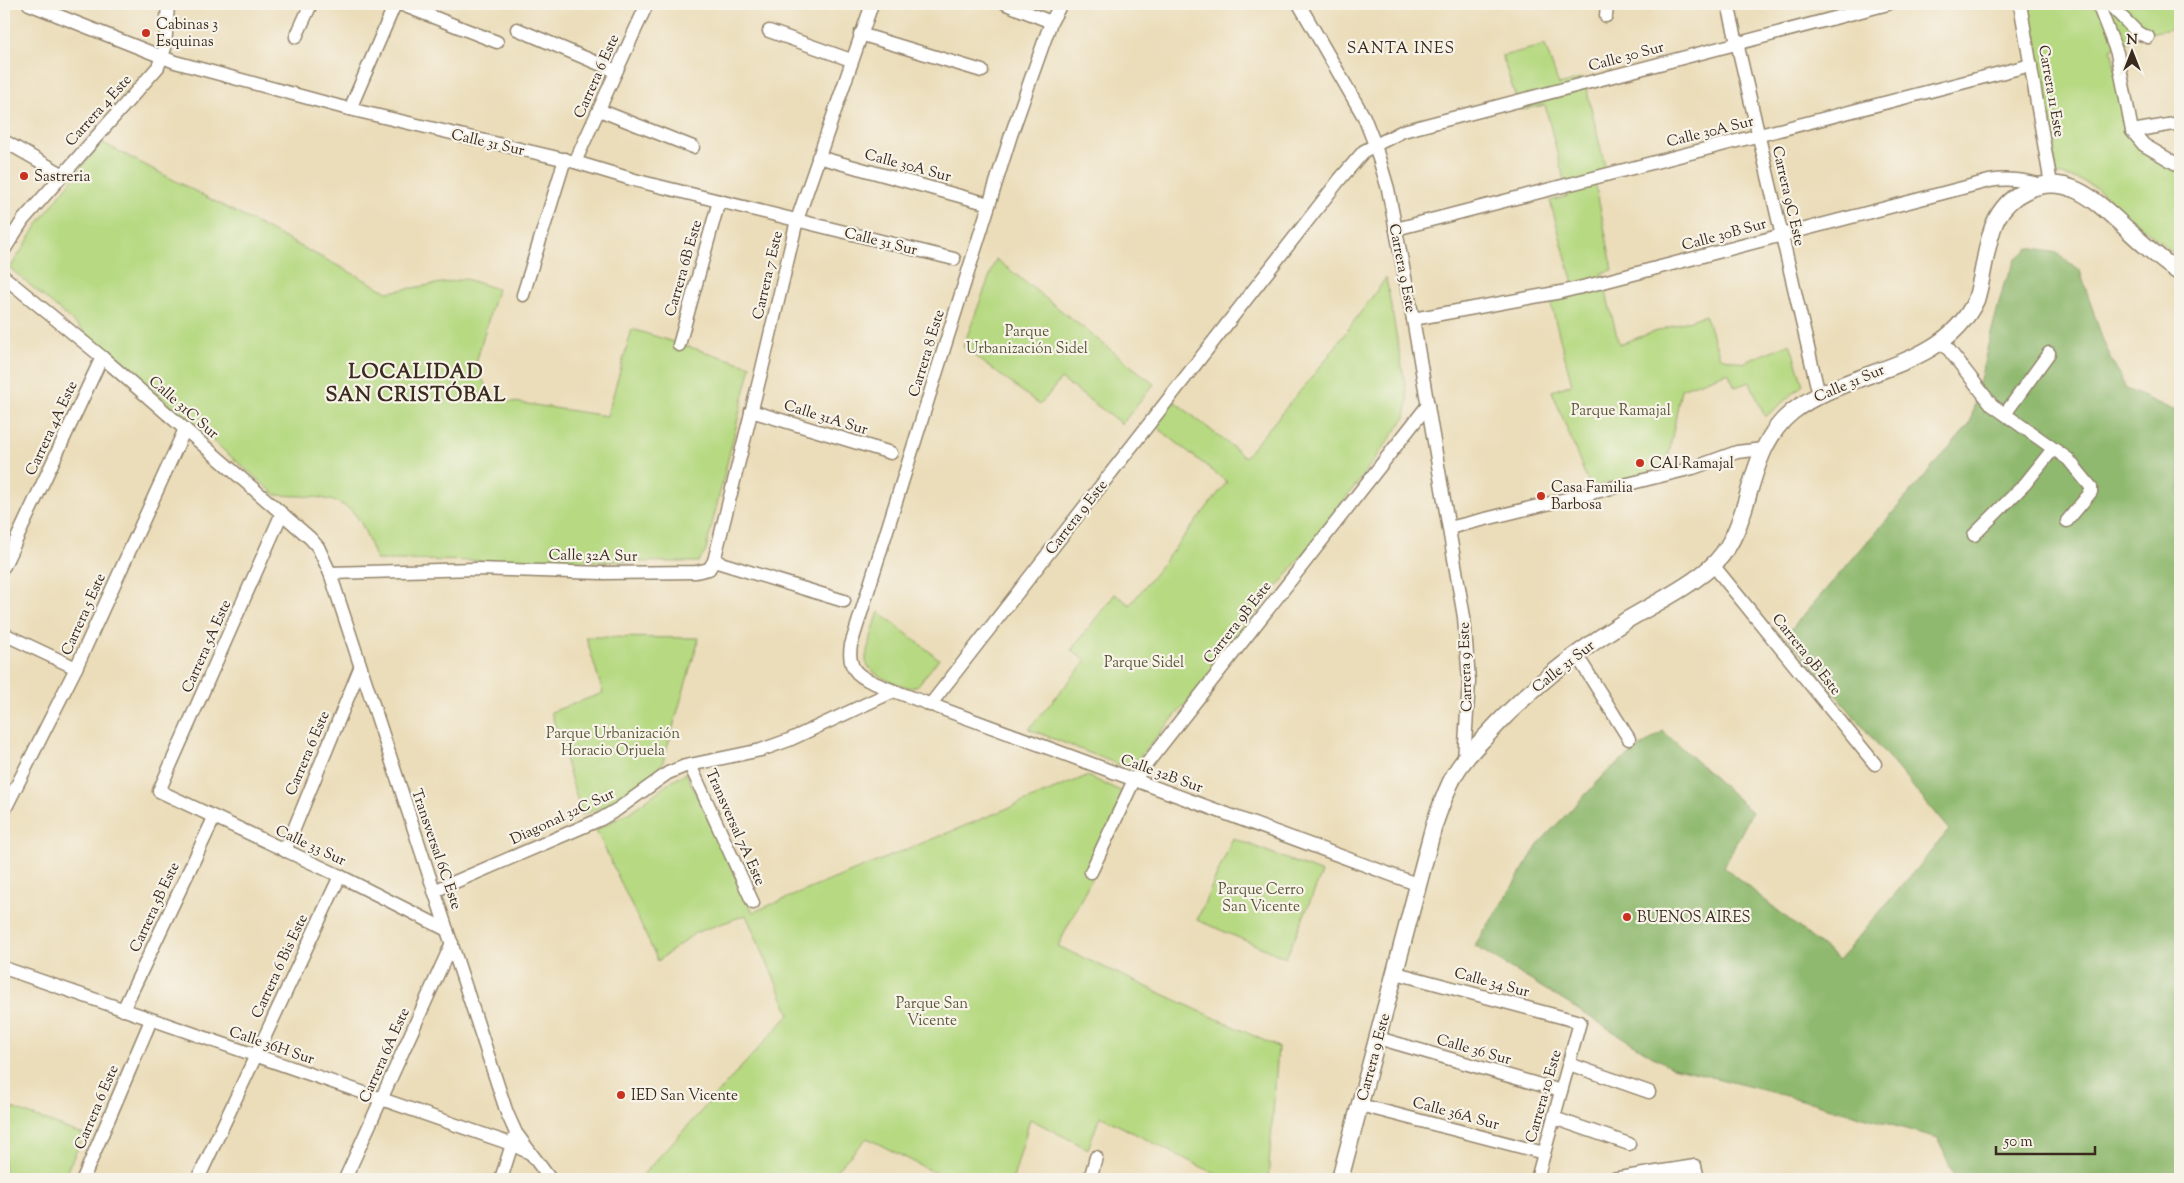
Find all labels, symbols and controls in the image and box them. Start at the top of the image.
place label: Cabinas 3 Esquinas [156,15,218,53]
marker: Cabinas 3 Esquinas [140,27,152,39]
north arrow [2106,28,2156,78]
street label: Carrera 6 Este [569,31,625,122]
text: N [2126,31,2138,51]
street label: Calle 30 Sur [1586,37,1667,78]
district label: SANTA INES [1347,38,1455,61]
street label: Carrera 11 Este [2032,44,2069,139]
street label: Carrera 4 Este [61,70,137,152]
street label: Calle 30A Sur [1665,111,1756,153]
street label: Calle 31 Sur [449,125,527,162]
street label: Carrera 9C Este [1766,144,1809,249]
street label: Calle 30A Sur [862,145,954,188]
place label: Sastreria [34,167,90,188]
marker: Sastreria [18,170,30,182]
street label: Calle 30B Sur [1680,214,1769,257]
street label: Carrera 6B Este [661,218,708,319]
street label: Carrera 9 Este [1383,222,1420,315]
street label: Calle 31 Sur [842,223,920,262]
street label: Carrera 7 Este [748,229,789,322]
street label: Carrera 8 Este [904,307,951,400]
park label: Parque Urbanización Sidel [966,322,1088,360]
district label: LOCALIDAD SAN CRISTÓBAL [325,359,507,411]
street label: Calle 31 Sur [1811,360,1888,409]
street label: Calle 31C Sur [143,372,223,445]
street label: Carrera 4A Este [21,378,84,480]
street label: Calle 31A Sur [781,396,871,441]
park label: Parque Ramajal [1571,401,1671,422]
place label: CAI Ramajal [1650,454,1734,475]
marker: CAI Ramajal [1634,457,1646,469]
street label: Carrera 9 Este [1041,476,1113,560]
place label: Casa Familia Barbosa [1551,478,1633,516]
marker: Casa Familia Barbosa [1535,490,1547,502]
street label: Calle 32A Sur [548,545,638,568]
street label: Carrera 5 Este [57,570,112,659]
street label: Carrera 9B Este [1199,577,1277,669]
street label: Carrera 5A Este [177,597,237,697]
street label: Carrera 9B Este [1766,610,1845,700]
street label: Carrera 9 Este [1454,622,1479,712]
street label: Calle 31 Sur [1528,636,1600,698]
park label: Parque Sidel [1104,653,1184,674]
street label: Carrera 6 Este [281,708,336,799]
park label: Parque Urbanización Horacio Orjuela [546,724,680,762]
street label: Calle 32B Sur [1117,750,1206,799]
street label: Transversal 7A Este [699,766,770,889]
street label: Diagonal 32C Sur [507,784,619,851]
street label: Transversal 6C Este [405,786,466,913]
street label: Calle 33 Sur [272,821,349,872]
street label: Carrera 5B Este [125,859,185,956]
park label: Parque Cerro San Vicente [1218,880,1304,918]
place label: BUENOS AIRES [1637,908,1751,929]
street label: Carrera 6 Bis Este [247,911,314,1022]
marker: BUENOS AIRES [1621,911,1633,923]
street label: Calle 34 Sur [1452,963,1532,1004]
park label: Parque San Vicente [896,994,968,1032]
street label: Carrera 6A Este [355,1005,416,1107]
street label: Carrera 9 Este [1353,1011,1396,1104]
street label: Calle 36H Sur [226,1022,317,1071]
street label: Calle 36 Sur [1434,1030,1514,1071]
street label: Carrera 10 Este [1521,1048,1568,1145]
street label: Carrera 6 Este [70,1062,125,1153]
place label: IED San Vicente [631,1086,738,1107]
marker: IED San Vicente [615,1089,627,1101]
street label: Calle 36A Sur [1410,1093,1502,1136]
scale bar [1996,1123,2095,1155]
text: 50 m [2003,1132,2033,1153]

